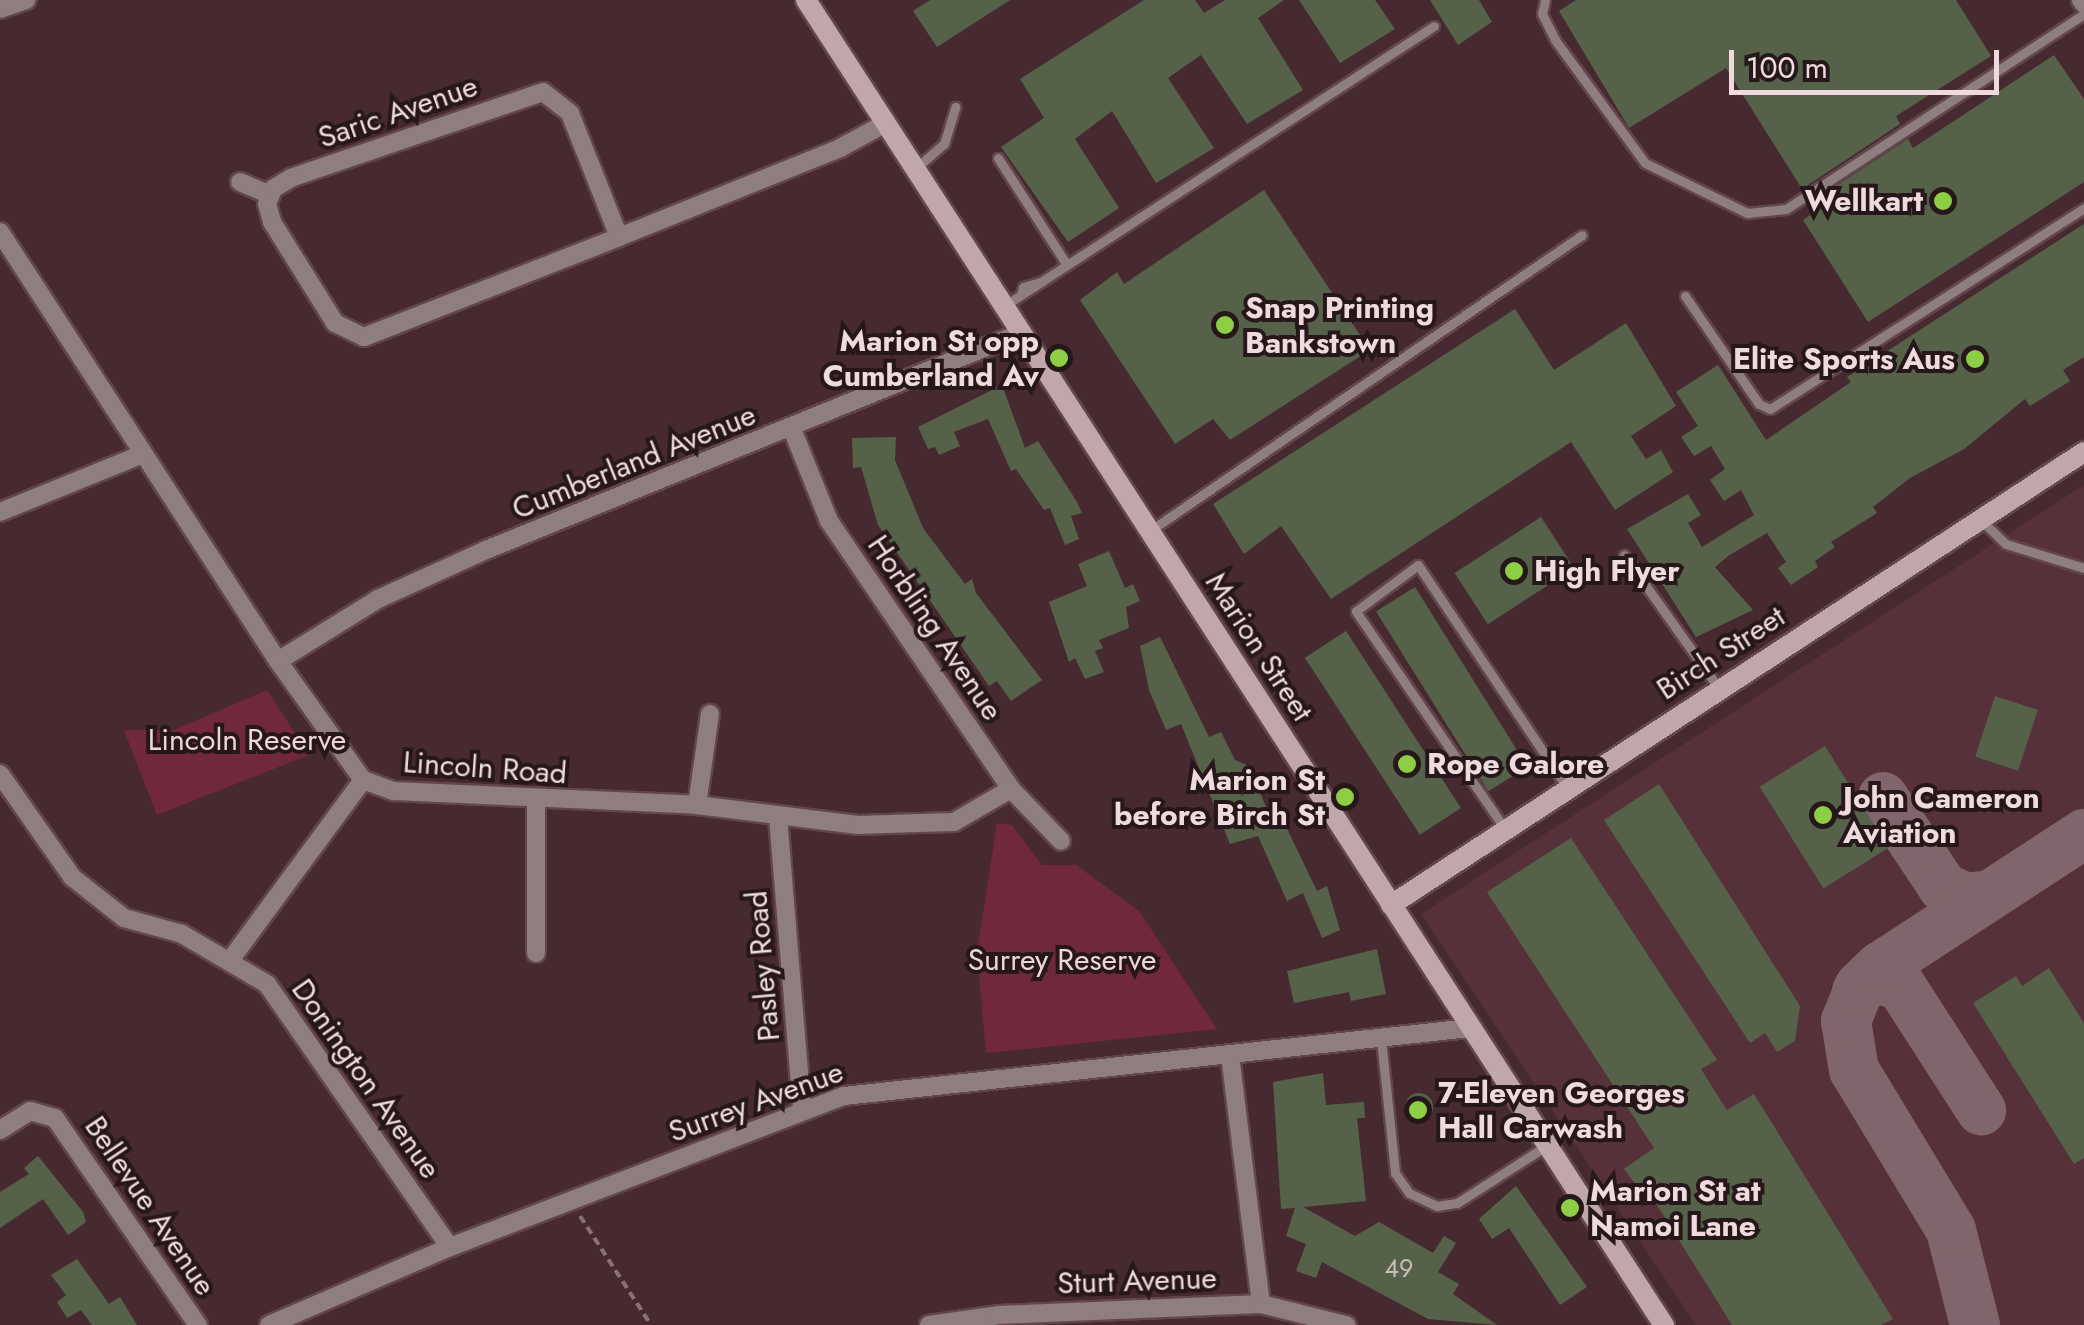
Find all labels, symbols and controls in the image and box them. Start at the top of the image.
scale bar [1734,30,2004,92]
text: 100 m [1746,46,1828,89]
street label: Saric Avenue [314,68,482,156]
place label: Wellkart [1805,183,1923,219]
marker: Wellkart [1932,190,1954,212]
place label: Snap Printing Bankstown [1245,290,1434,360]
marker: Snap Printing Bankstown [1214,314,1236,336]
place label: Marion St opp Cumberland Av [823,323,1039,394]
place label: Elite Sports Aus [1733,341,1955,377]
marker: Marion St opp Cumberland Av [1048,347,1070,369]
marker: Elite Sports Aus [1964,348,1986,370]
street label: Cumberland Avenue [507,397,761,527]
street label: Horbling Avenue [860,529,1010,727]
place label: High Flyer [1534,553,1680,589]
marker: High Flyer [1503,560,1525,582]
street label: Marion Street [1198,566,1320,728]
street label: Birch Street [1650,598,1792,708]
park label: Lincoln Reserve [148,722,346,758]
street label: Lincoln Road [402,744,568,792]
place label: Rope Galore [1427,746,1604,782]
marker: Rope Galore [1396,753,1418,775]
place label: Marion St before Birch St [1114,762,1325,832]
place label: John Cameron Aviation [1843,780,2040,850]
marker: Marion St before Birch St [1334,786,1356,808]
marker: John Cameron Aviation [1812,804,1834,826]
street label: Pasley Road [738,889,788,1043]
park label: Surrey Reserve [968,942,1156,978]
street label: Donington Avenue [284,972,448,1186]
street label: Surrey Avenue [664,1054,848,1150]
place label: 7-Eleven Georges Hall Carwash [1438,1075,1685,1146]
marker: 7-Eleven Georges Hall Carwash [1407,1099,1429,1121]
street label: Bellevue Avenue [77,1110,223,1302]
place label: Marion St at Namoi Lane [1590,1173,1760,1244]
marker: Marion St at Namoi Lane [1559,1197,1581,1219]
house number: 49 [1385,1253,1413,1283]
street label: Sturt Avenue [1057,1260,1217,1302]

